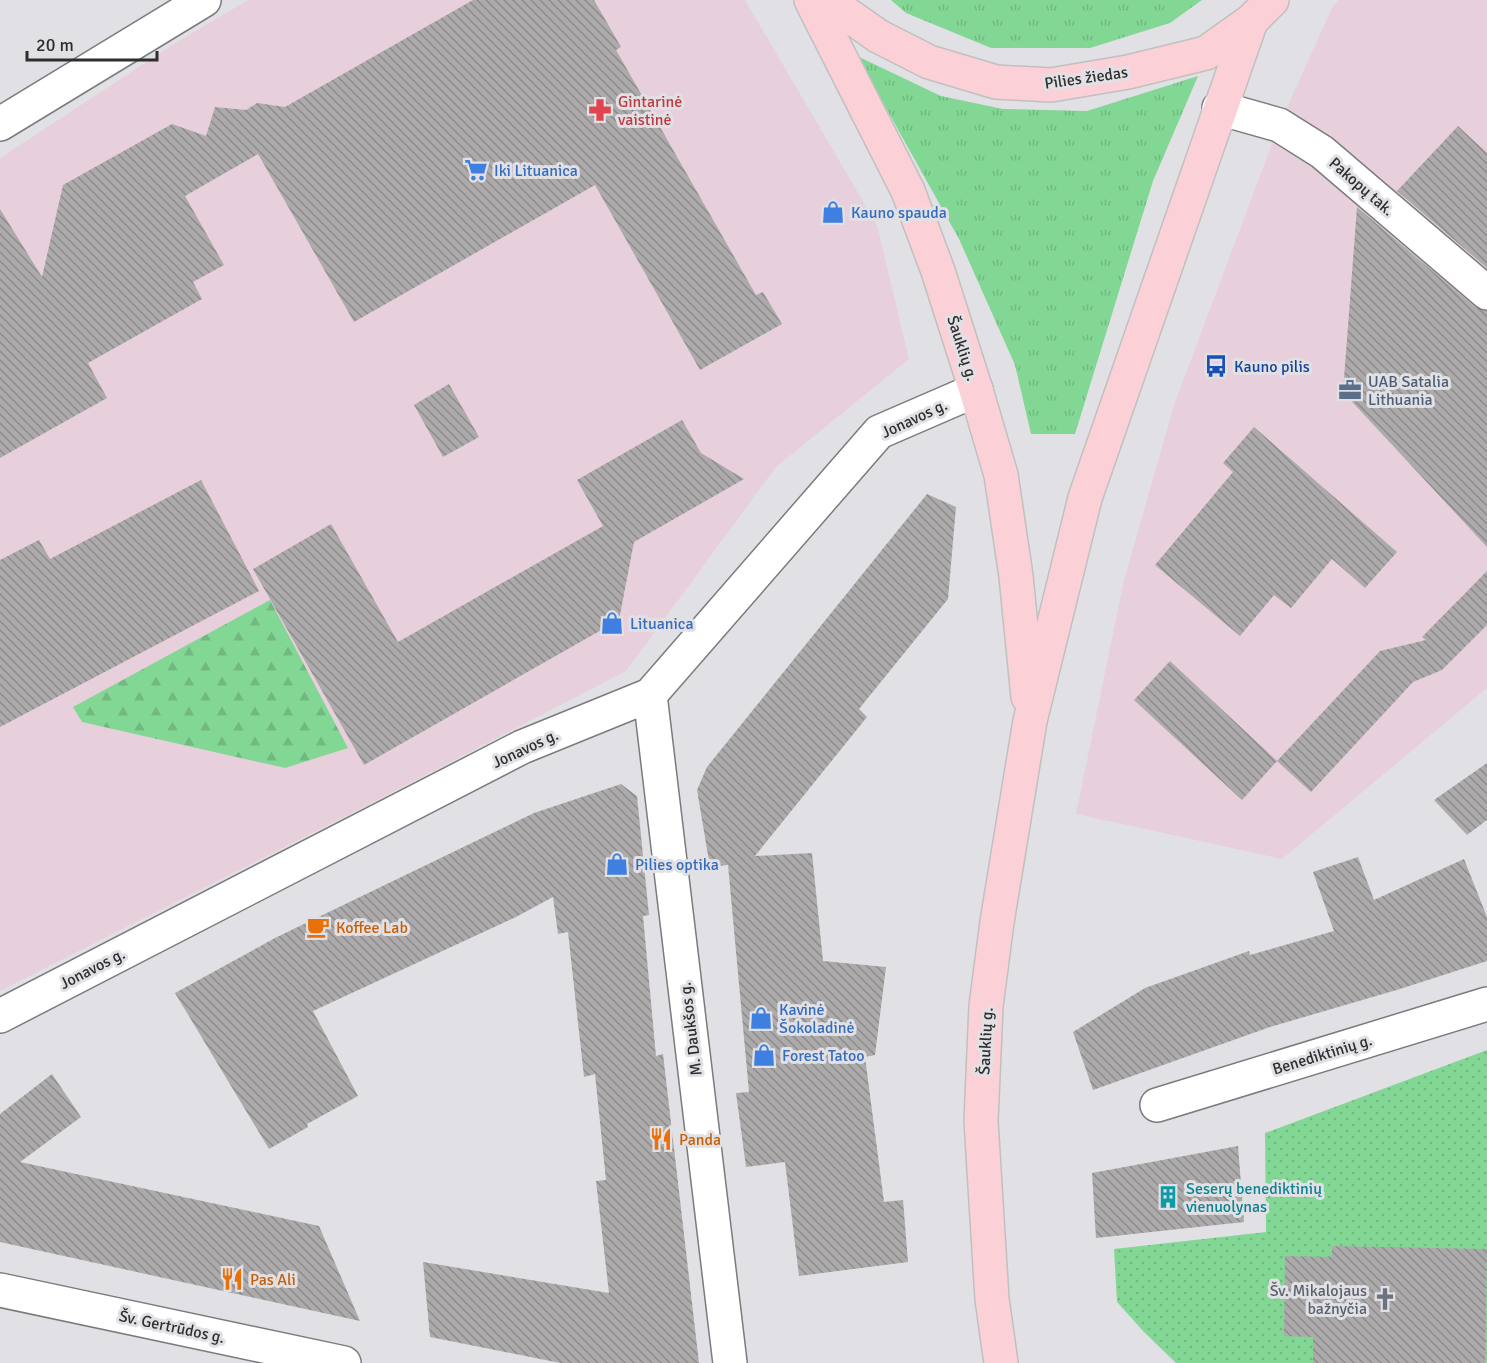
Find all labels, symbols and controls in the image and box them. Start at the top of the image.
scale bar [27,24,158,62]
text: 20 m [36,34,74,56]
street label: Pilies žiedas [1043,62,1129,94]
place label: Gintarinė vaistinė [618,92,682,130]
pharmacy icon: Gintarinė vaistinė [587,97,613,123]
street label: Pakopų tak. [1325,153,1398,220]
supermarket icon: Iki Lituanica [463,157,489,183]
place label: Iki Lituanica [494,161,578,181]
shop icon: Kauno spauda [820,199,846,225]
place label: Kauno spauda [851,203,947,223]
street label: Šauklių g. [942,313,982,383]
bus stop icon: Kauno pilis [1203,353,1229,379]
place label: Kauno pilis [1234,357,1310,377]
place label: UAB Satalia Lithuania [1368,372,1449,410]
office icon: UAB Satalia Lithuania [1337,377,1363,403]
street label: Jonavos g. [878,395,951,443]
shop icon: Lituanica [599,610,625,636]
place label: Lituanica [630,614,694,634]
street label: Jonavos g. [489,725,562,773]
shop icon: Pilies optika [604,851,630,877]
place label: Pilies optika [635,855,719,875]
cafe icon: Koffee Lab [305,914,331,940]
place label: Koffee Lab [336,918,408,938]
street label: Jonavos g. [56,944,128,994]
street label: M. Daukšos g. [675,981,707,1077]
place label: Kavinė Šokoladinė [779,1000,855,1038]
shop icon: Kavinė Šokoladinė [748,1005,774,1031]
street label: Šauklių g. [974,1007,998,1075]
street label: Benediktinių g. [1270,1030,1375,1080]
shop icon: Forest Tatoo [751,1042,777,1068]
place label: Forest Tatoo [782,1046,865,1066]
restaurant icon: Panda [648,1126,674,1152]
place label: Panda [679,1130,721,1150]
place label: Seserų benediktinių vienuolynas [1186,1179,1322,1217]
building icon: Seserų benediktinių vienuolynas [1155,1184,1181,1210]
restaurant icon: Pas Ali [219,1266,245,1292]
place label: Pas Ali [250,1270,296,1290]
place label: Šv. Mikalojaus bažnyčia [1270,1281,1367,1319]
church icon: Šv. Mikalojaus bažnyčia [1372,1286,1398,1312]
street label: Šv. Gertrūdos g. [117,1306,226,1348]

